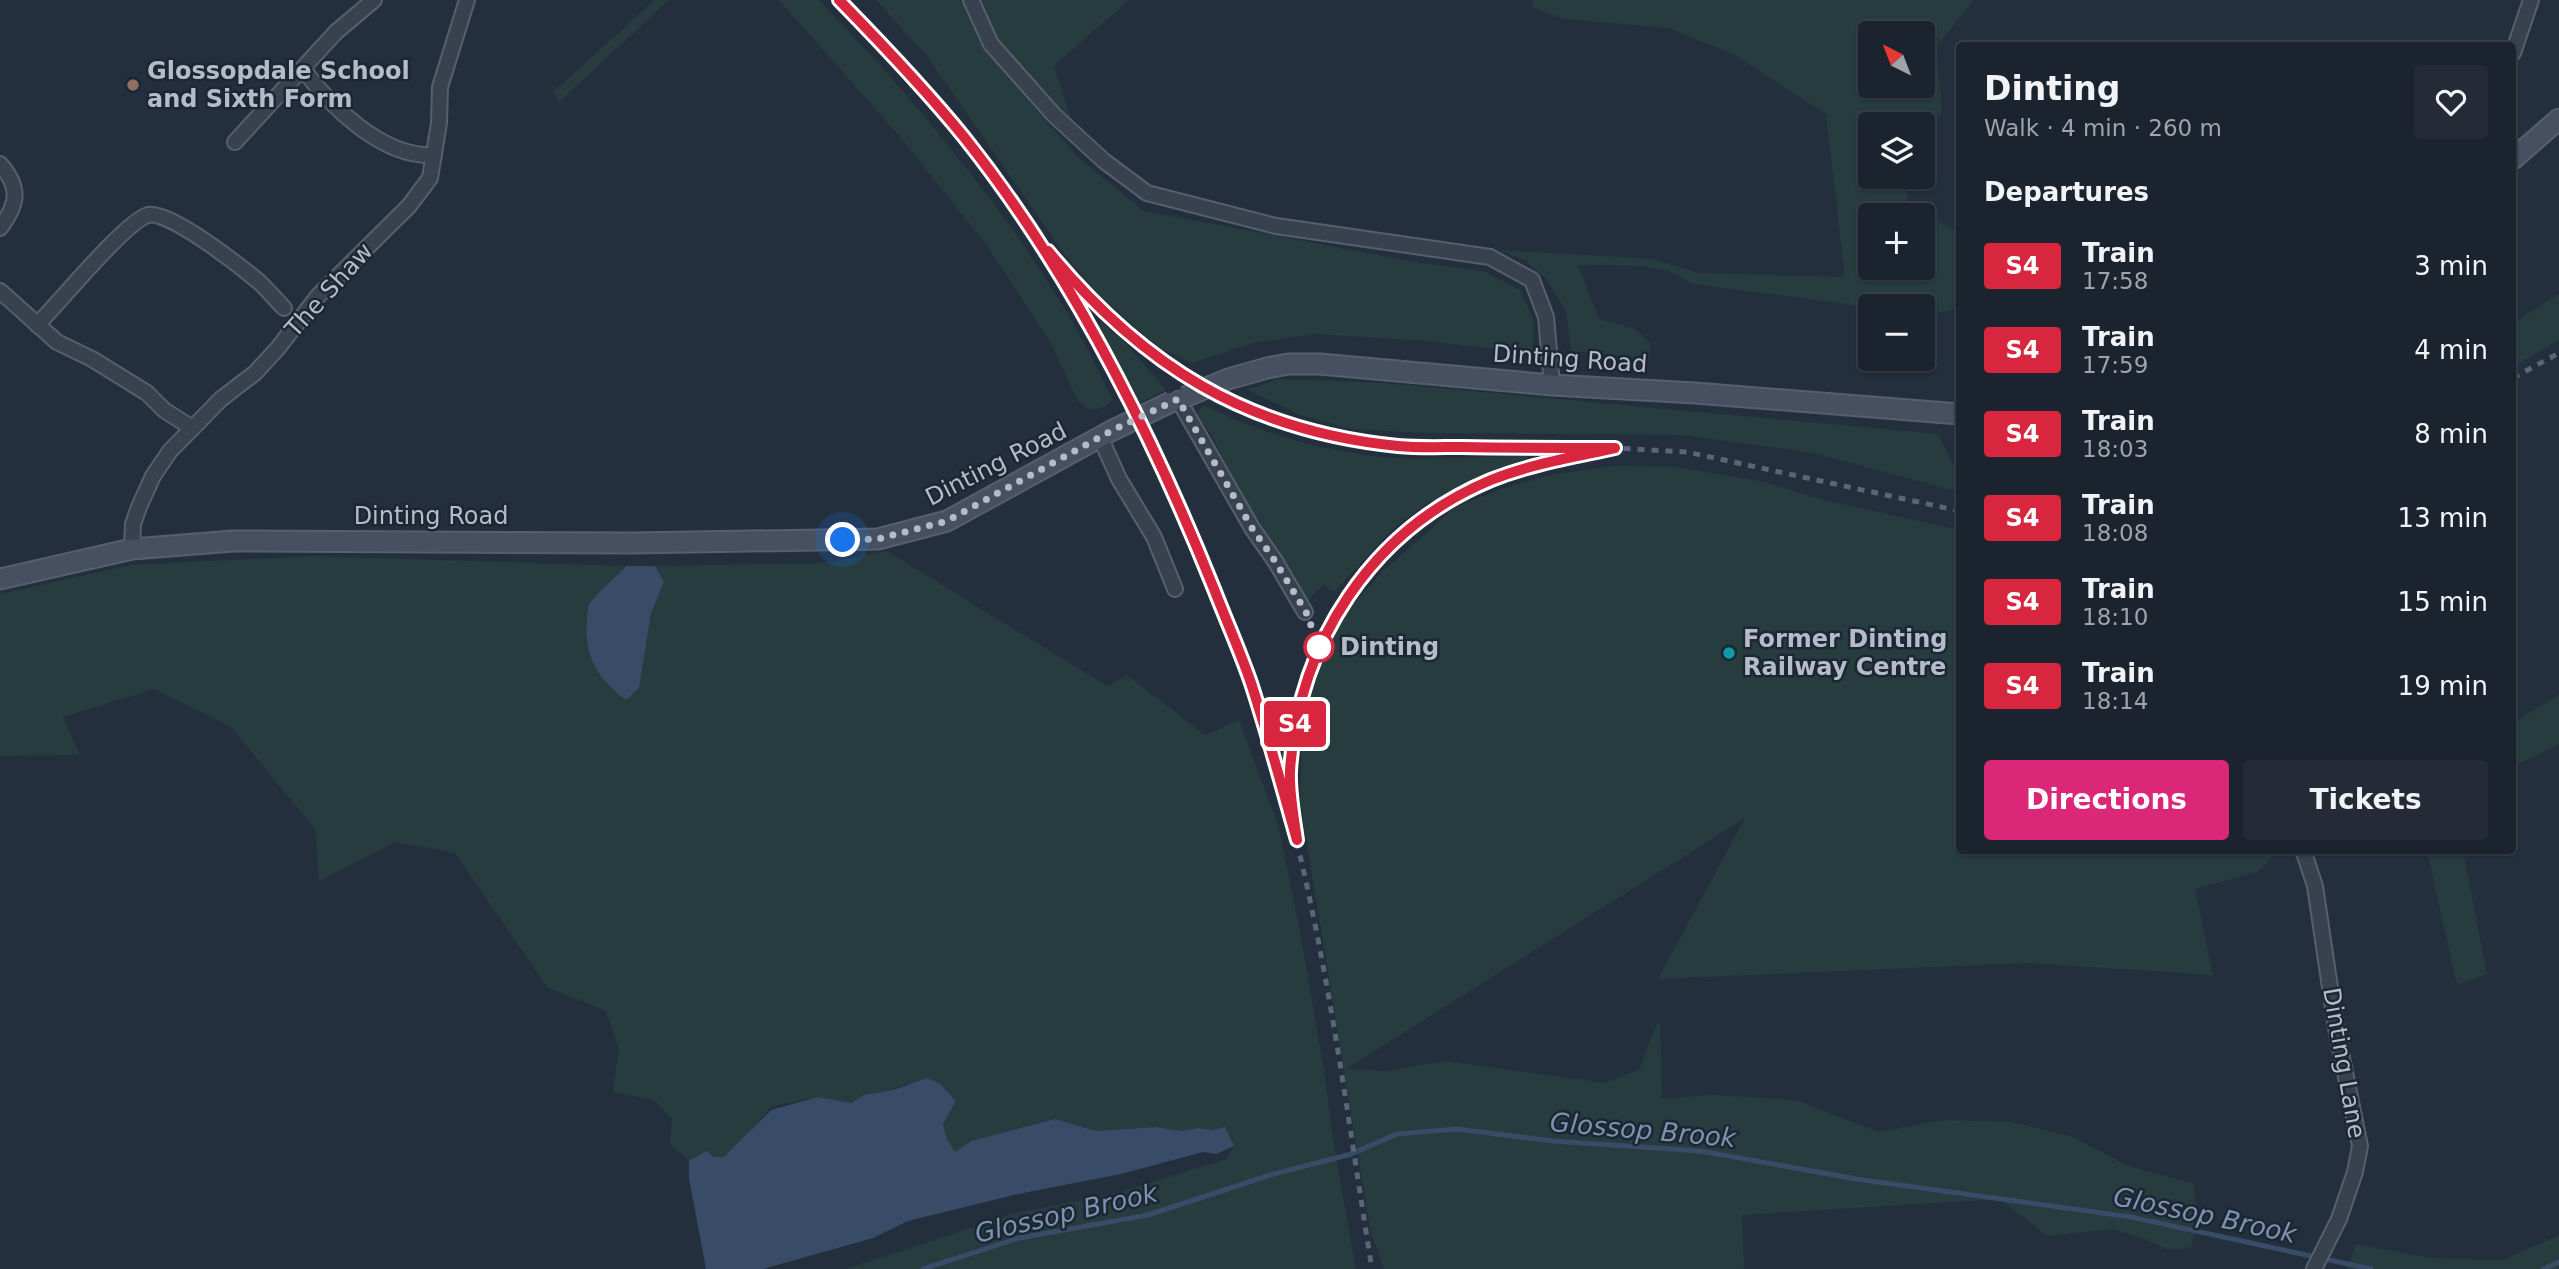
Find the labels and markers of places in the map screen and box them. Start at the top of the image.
place label: Glossopdale School and Sixth Form [147,57,410,113]
marker: Glossopdale School and Sixth Form [125,77,141,93]
place label: Former Dinting Railway Centre [1743,625,1947,681]
marker: Dinting [1304,632,1334,662]
place label: Dinting [1340,633,1439,661]
marker: Former Dinting Railway Centre [1721,645,1737,661]

